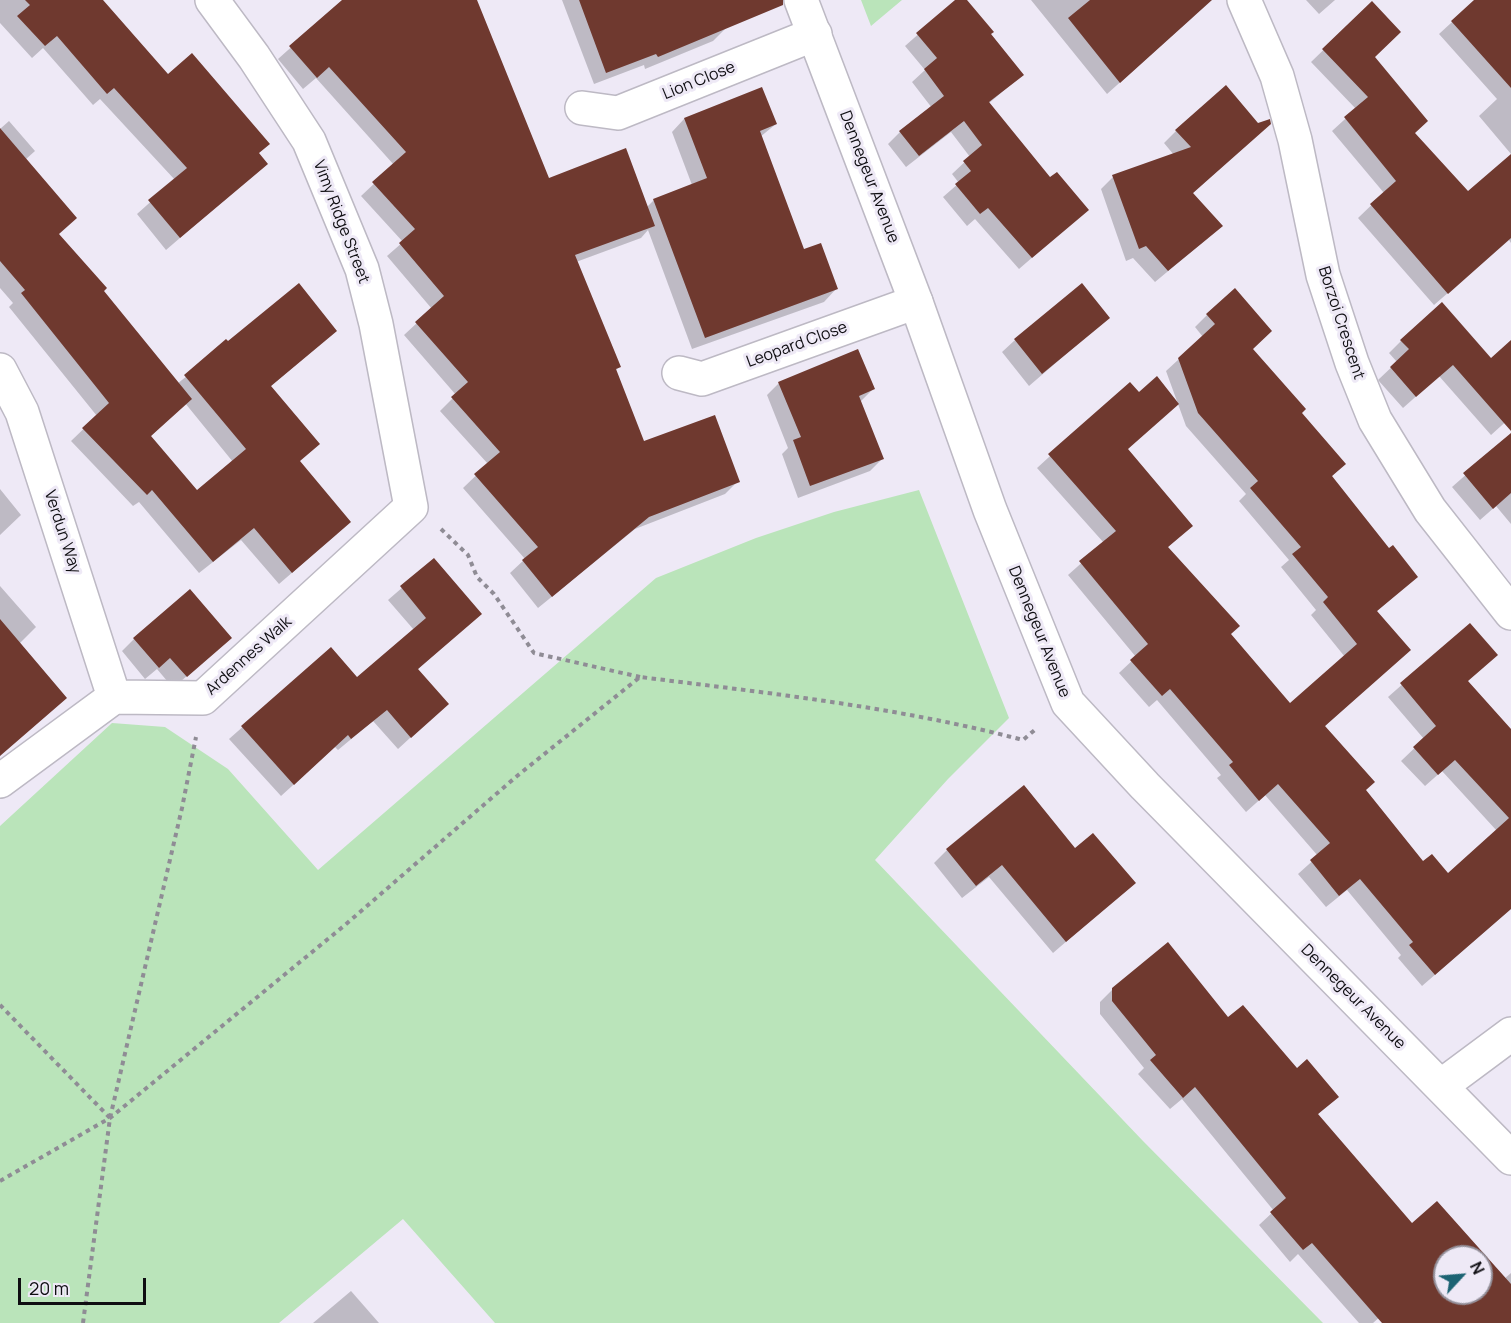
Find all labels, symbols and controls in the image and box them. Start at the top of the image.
street label: Lion Close [660,58,738,104]
street label: Dennegeur Avenue [835,108,903,246]
street label: Vimy Ridge Street [309,158,373,286]
street label: Borzoi Crescent [1314,264,1368,382]
street label: Leopard Close [744,318,850,372]
street label: Verdun Way [40,488,84,576]
street label: Dennegeur Avenue [1004,563,1074,701]
street label: Ardennes Walk [202,612,296,700]
street label: Dennegeur Avenue [1297,941,1409,1053]
north arrow [1433,1245,1493,1305]
text: N [1465,1258,1490,1278]
scale bar [21,1266,148,1304]
text: 20 m [29,1276,69,1300]

